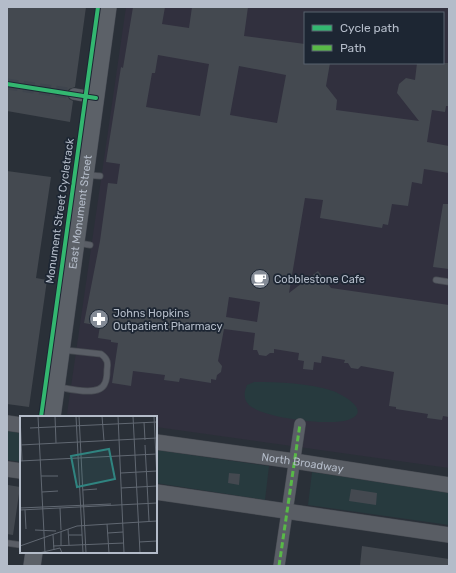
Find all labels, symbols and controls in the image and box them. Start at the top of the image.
legend [304,12,444,64]
text: Cycle path [340,21,399,35]
text: Path [340,41,366,55]
street label: Monument Street Cycletrack [43,137,77,285]
street label: East Monument Street [66,153,94,270]
cafe icon: Cobblestone Cafe [249,268,271,290]
place label: Cobblestone Cafe [274,273,365,286]
place label: Johns Hopkins Outpatient Pharmacy [113,307,223,333]
pharmacy icon: Johns Hopkins Outpatient Pharmacy [88,308,110,330]
inset map [20,416,157,553]
street label: North Broadway [261,450,345,475]

